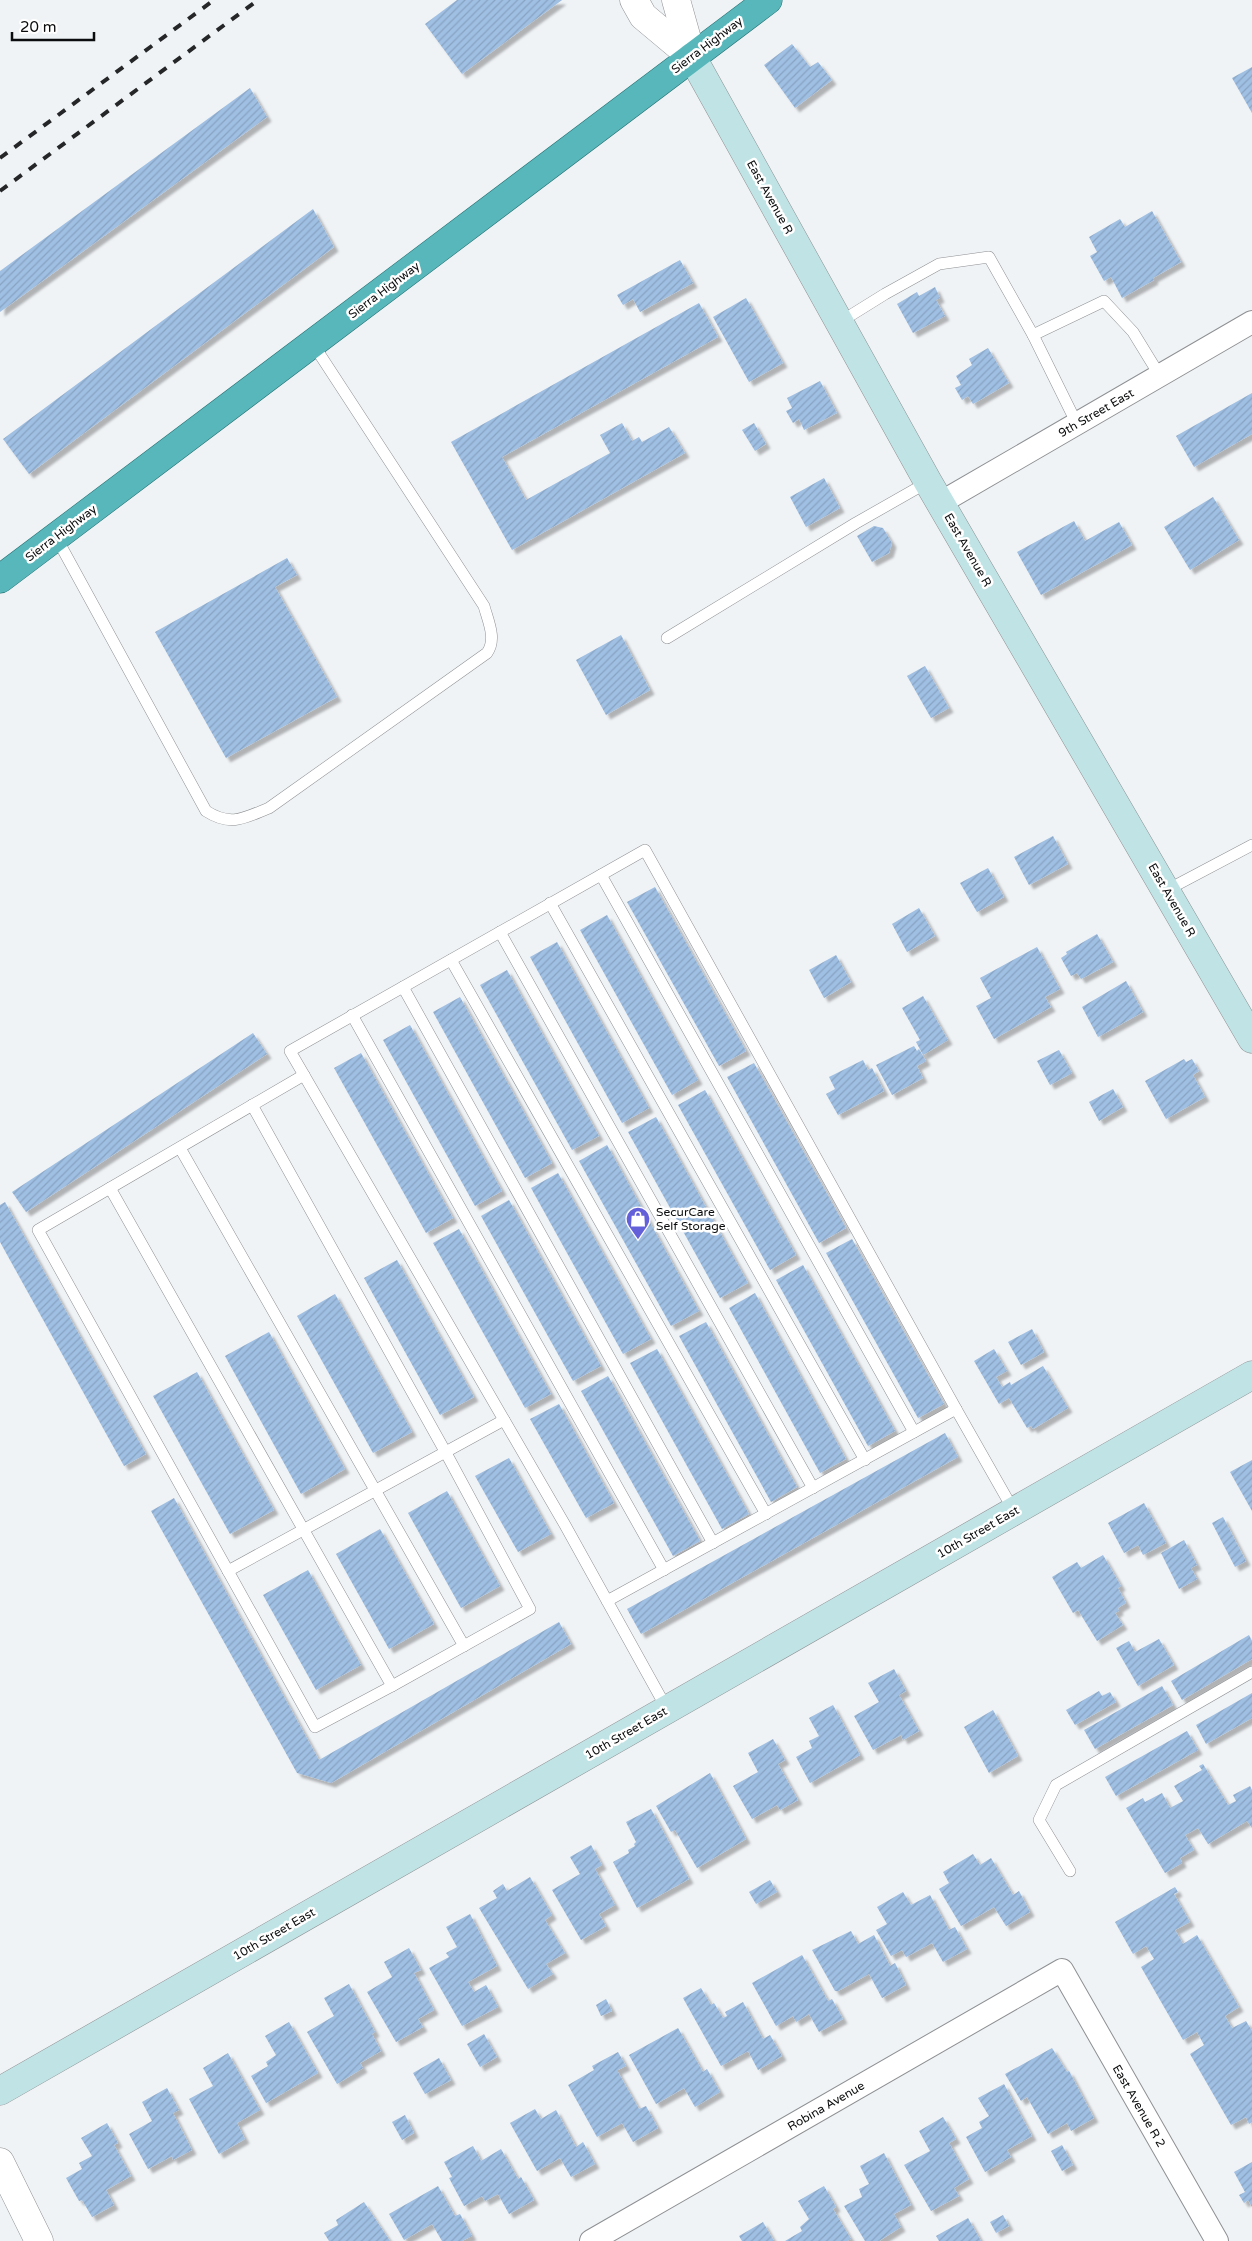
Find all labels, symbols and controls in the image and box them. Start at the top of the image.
scale bar [12,10,95,42]
street label: Sierra Highway [669,13,746,76]
text: 20 m [20,18,57,36]
street label: East Avenue R [744,158,796,236]
street label: Sierra Highway [346,258,423,321]
street label: 9th Street East [1056,386,1136,440]
street label: Sierra Highway [23,501,100,564]
street label: East Avenue R [941,511,995,589]
street label: East Avenue R [1145,861,1199,939]
place label: SecurCare Self Storage [656,1205,726,1233]
shop icon: SecurCare Self Storage [625,1206,651,1240]
street label: 10th Street East [935,1503,1022,1561]
street label: 10th Street East [583,1704,670,1762]
street label: 10th Street East [231,1905,318,1963]
street label: East Avenue R 2 [1110,2062,1168,2150]
street label: Robina Avenue [785,2078,867,2134]

